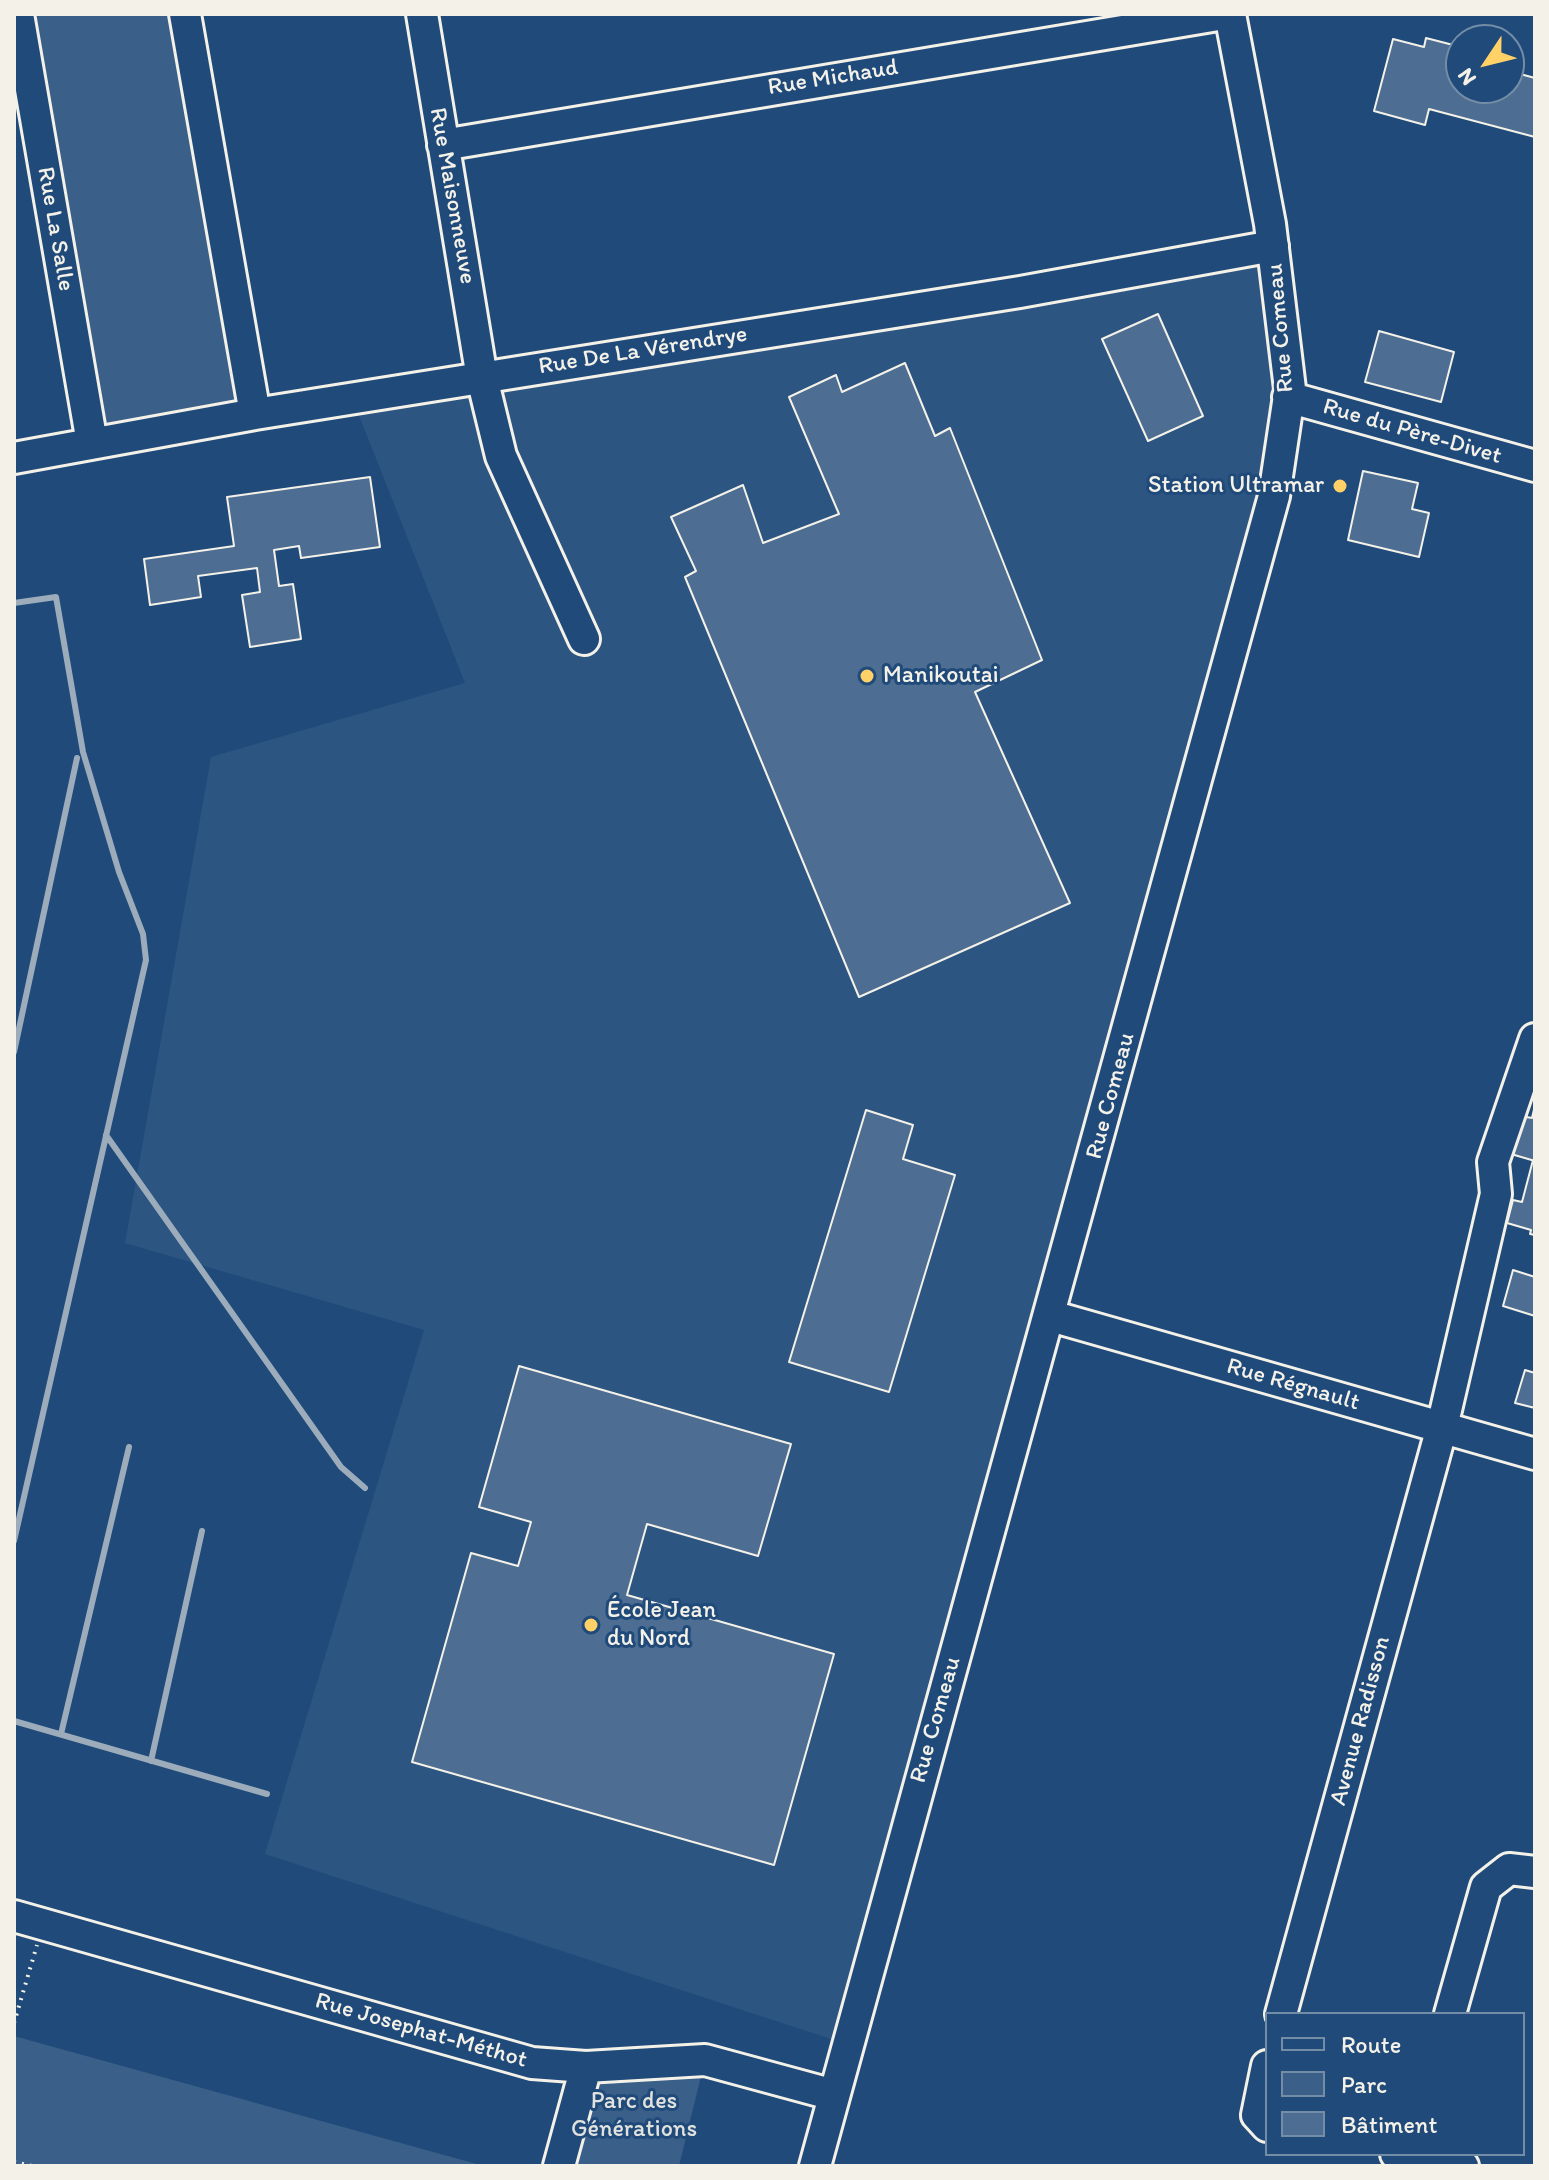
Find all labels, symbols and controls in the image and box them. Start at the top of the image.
north arrow [1445,24,1525,104]
street label: Rue Michaud [766,54,900,102]
text: N [1451,63,1482,91]
street label: Rue Maisonneuve [422,106,482,286]
street label: Rue La Salle [30,165,80,293]
street label: Rue Comeau [1261,262,1301,394]
street label: Rue De La Vérendrye [537,320,749,382]
street label: Rue du Père-Divet [1319,393,1505,471]
place label: Station Ultramar [1148,472,1324,500]
marker: Station Ultramar [1331,477,1349,495]
place label: Manikoutai [883,662,999,690]
marker: Manikoutai [858,667,876,685]
street label: Rue Comeau [1080,1030,1142,1162]
street label: Rue Régnault [1223,1352,1363,1418]
place label: École Jean du Nord [607,1597,716,1653]
marker: École Jean du Nord [582,1616,600,1634]
street label: Avenue Radisson [1325,1633,1397,1809]
street label: Rue Comeau [904,1654,968,1786]
street label: Rue Josephat-Méthot [312,1987,530,2075]
legend [1265,2012,1525,2156]
text: Route [1341,2030,1401,2059]
text: Parc [1341,2070,1387,2099]
park label: Parc des Générations [571,2088,697,2144]
text: Bâtiment [1341,2110,1437,2139]

